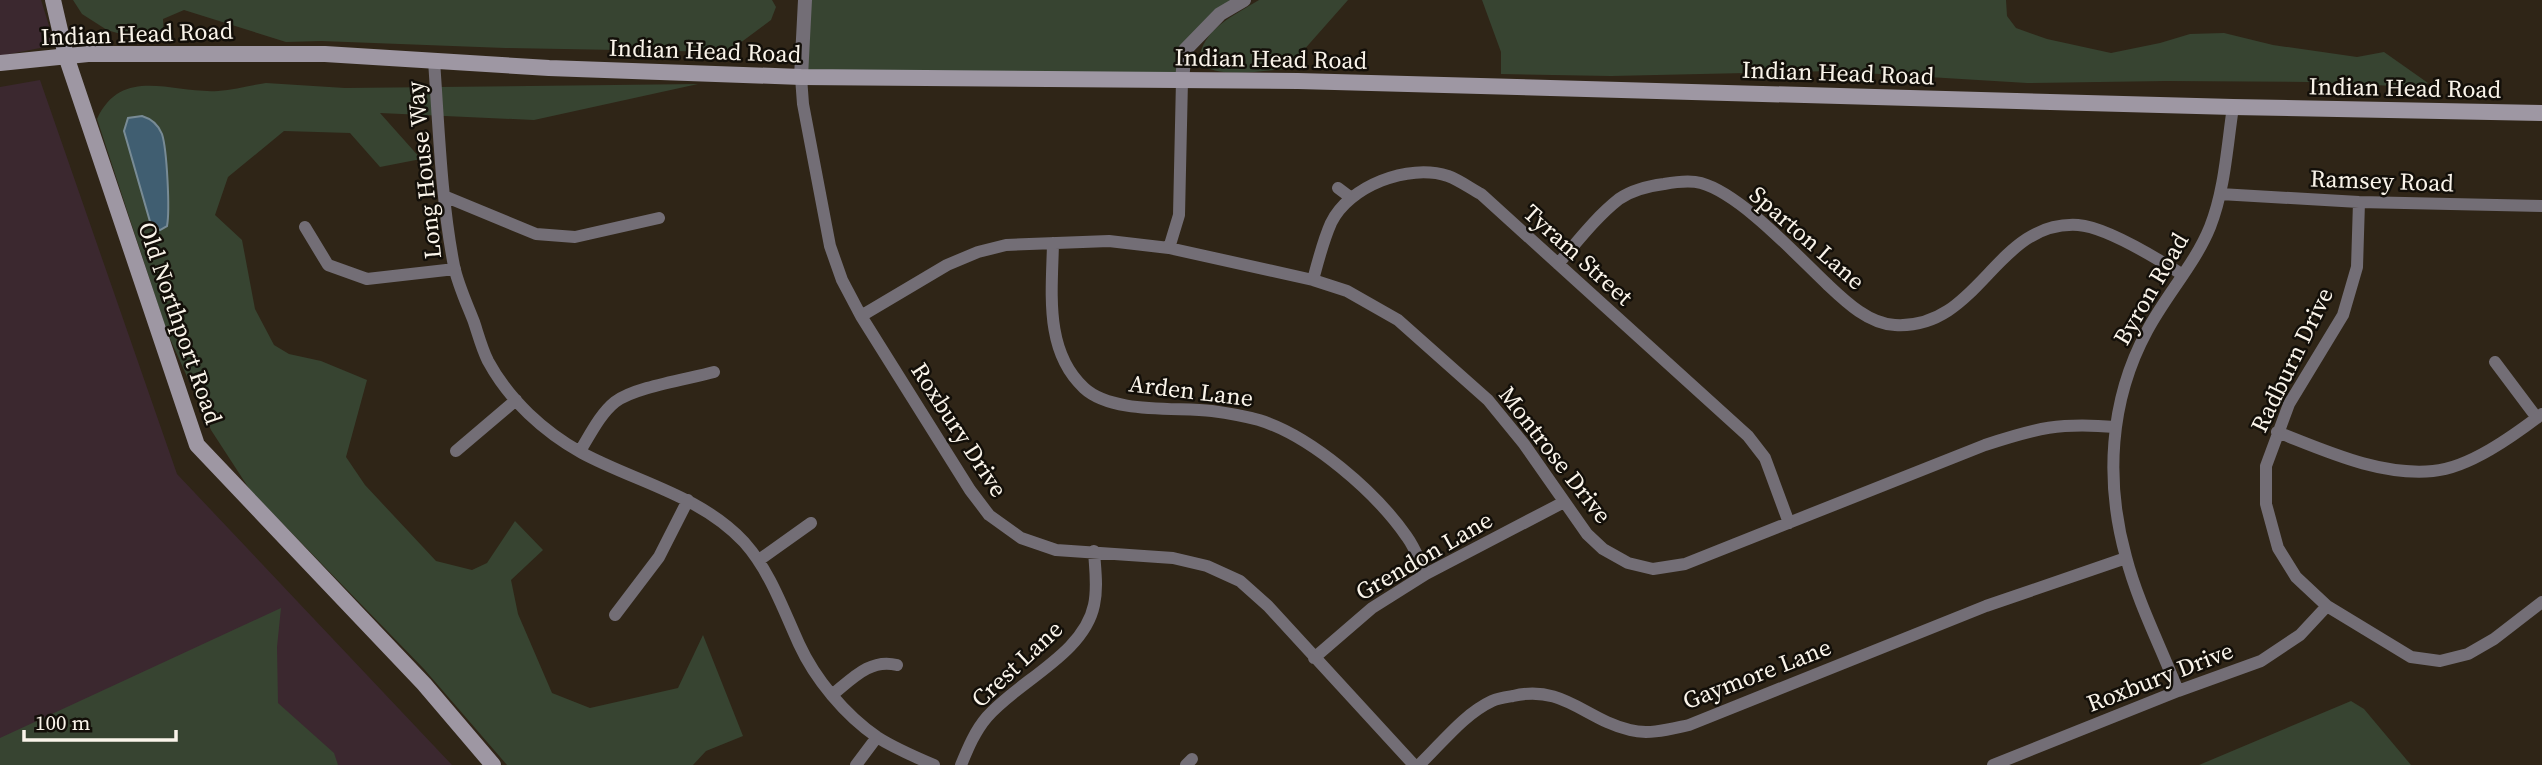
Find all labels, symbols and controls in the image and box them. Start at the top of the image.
street label: Indian Head Road [40,14,234,53]
street label: Indian Head Road [608,31,802,70]
street label: Indian Head Road [1174,40,1368,77]
street label: Indian Head Road [1741,53,1935,92]
street label: Indian Head Road [2308,69,2502,106]
street label: Long House Way [398,79,449,261]
street label: Ramsey Road [2309,161,2455,200]
street label: Sparton Lane [1743,178,1872,297]
street label: Tyram Street [1516,197,1640,313]
street label: Old Northport Road [130,217,231,429]
street label: Byron Road [2105,226,2196,351]
street label: Radburn Drive [2242,282,2341,438]
street label: Roxbury Drive [904,356,1015,503]
street label: Arden Lane [1127,367,1255,414]
street label: Montrose Drive [1491,379,1619,530]
street label: Grendon Lane [1349,503,1498,608]
street label: Crest Lane [964,613,1070,715]
street label: Gaymore Lane [1678,630,1836,717]
street label: Roxbury Drive [2082,633,2238,720]
scale bar [24,698,177,742]
text: 100 m [35,708,90,737]

